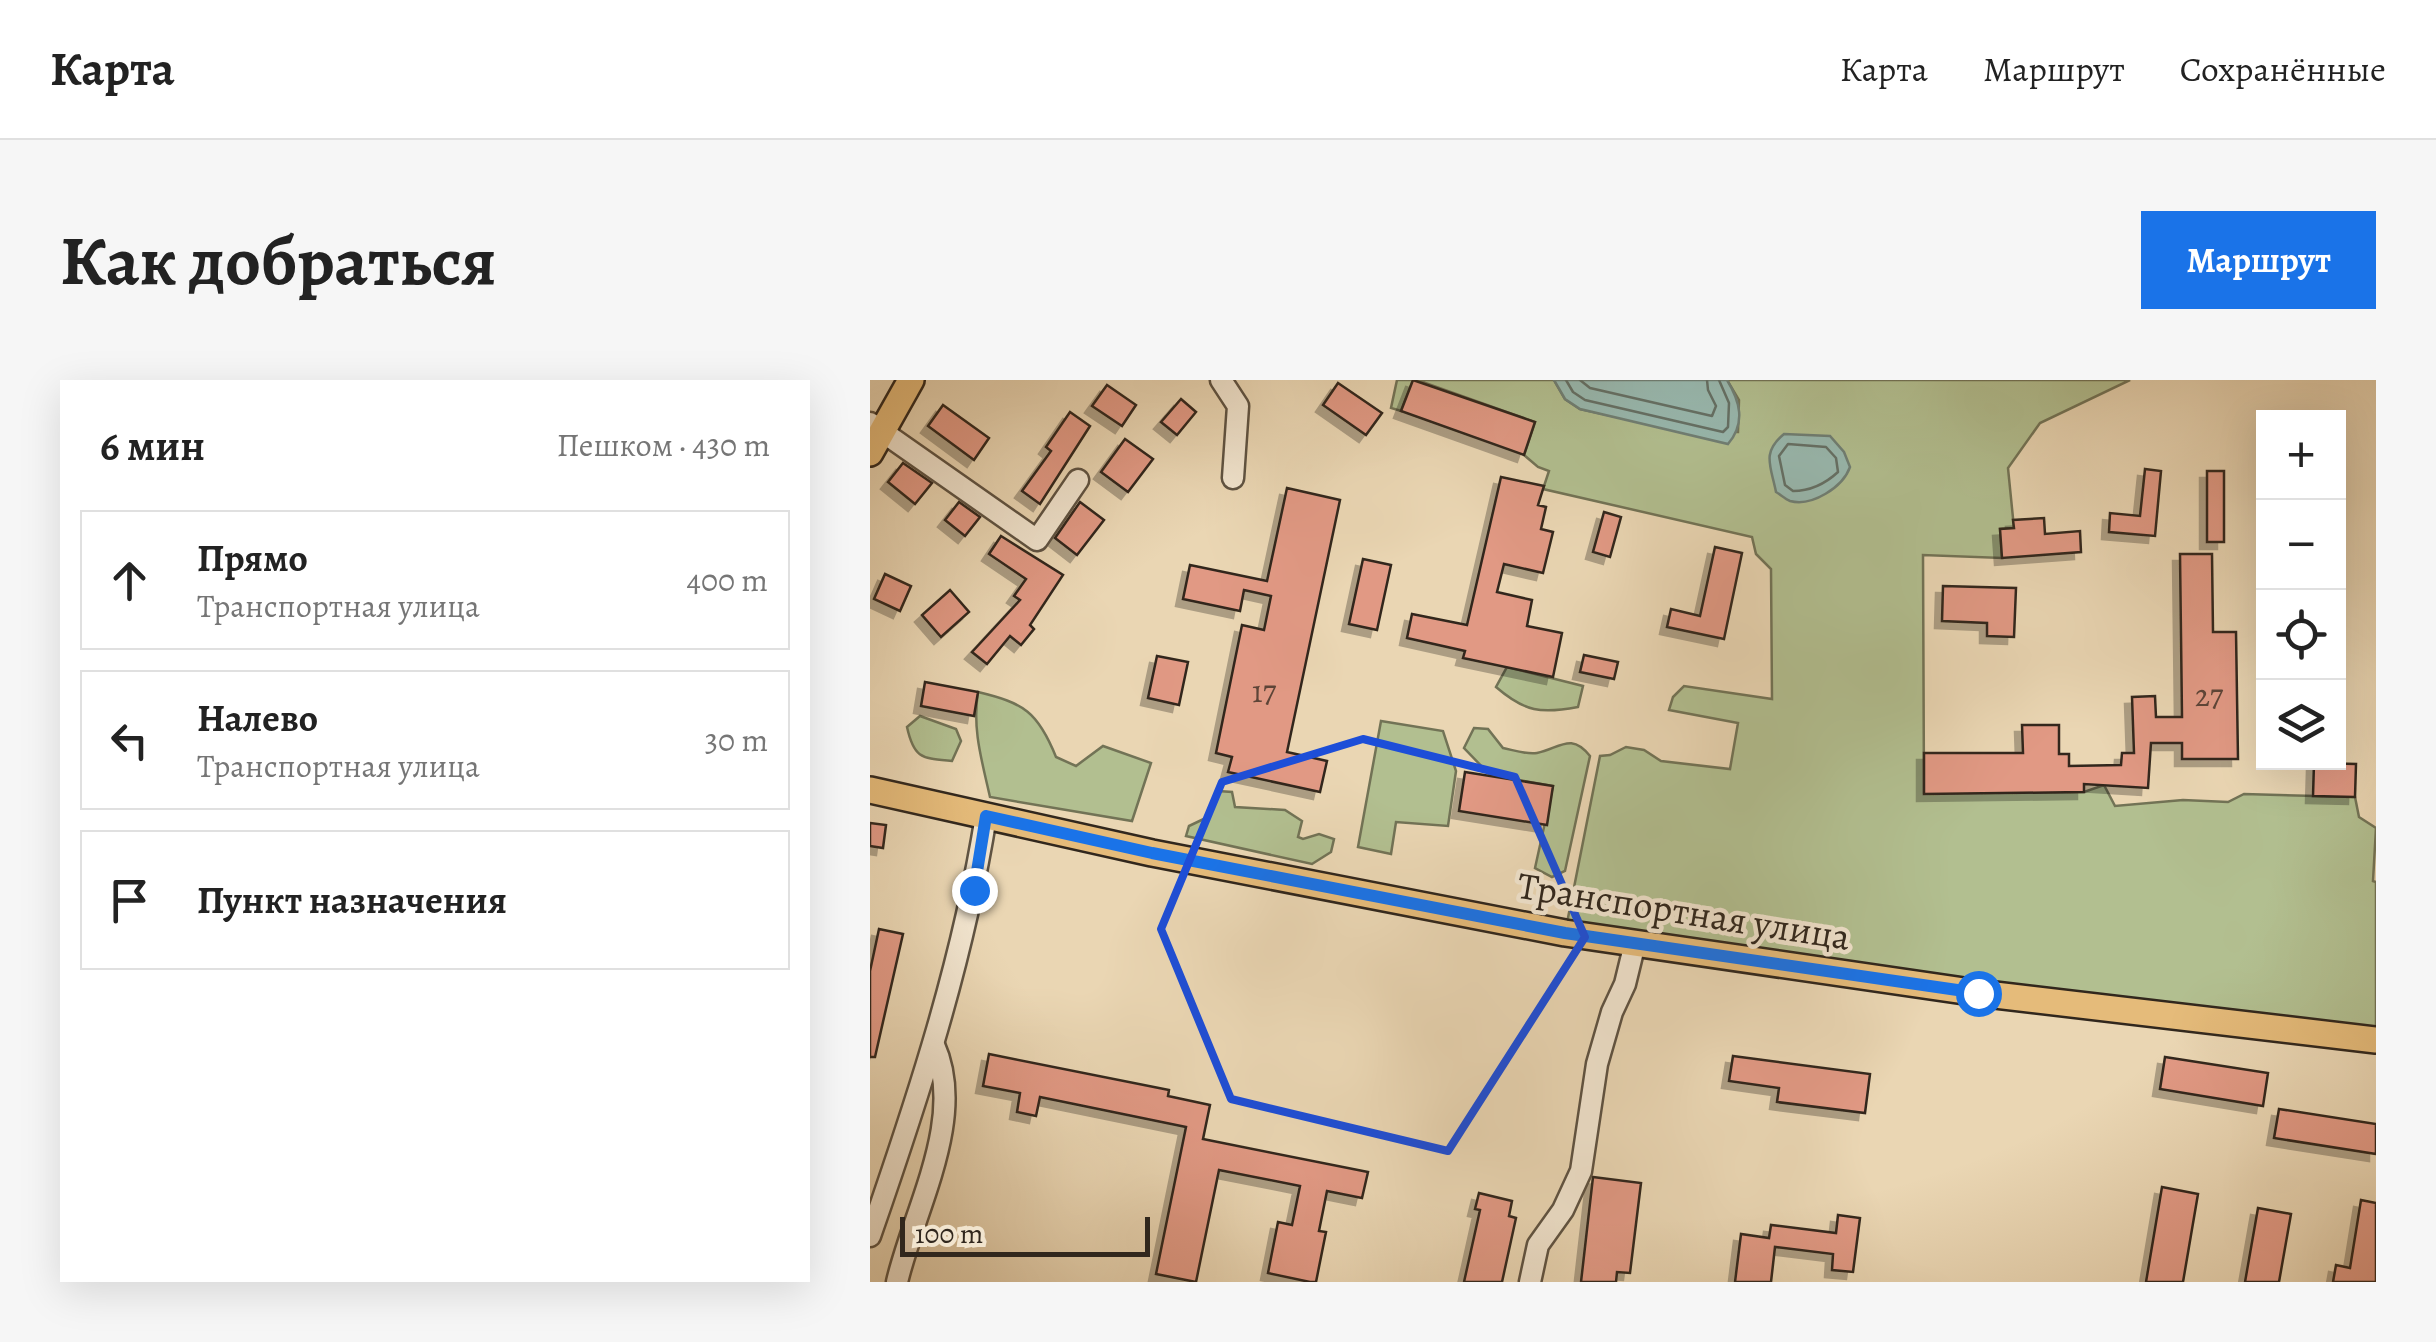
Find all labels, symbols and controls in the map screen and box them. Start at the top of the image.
text: Карта [50,36,175,102]
text: Карта [1840,45,1928,93]
text: Маршрут [1983,45,2125,93]
text: Сохранённые [2180,45,2386,93]
button: Маршрут [2141,211,2376,309]
text: Как добраться [60,213,496,308]
map controls [2256,410,2346,770]
button: + [2256,410,2346,500]
text: 6 мин [100,417,205,474]
text: Пешком · 430 m [557,423,770,467]
button: − [2256,500,2346,590]
text: Прямо [197,532,308,584]
icon: ahead [102,553,157,608]
text: 400 m [686,558,768,602]
text: Транспортная улица [197,584,480,628]
button: locate [2256,590,2346,680]
house number: 17 [1252,669,1277,713]
house number: 27 [2195,673,2224,717]
button: layers [2256,680,2346,770]
text: Налево [197,692,318,744]
icon: left [102,713,157,768]
text: 30 m [705,718,768,762]
text: Транспортная улица [197,744,480,788]
street label: Транспортная улица [1514,859,1854,963]
route end [952,868,998,914]
icon: arrive [102,873,157,928]
text: Пункт назначения [197,874,507,926]
route start [1956,971,2002,1017]
scale bar [900,1212,1150,1256]
text: 100 m [915,1215,983,1253]

